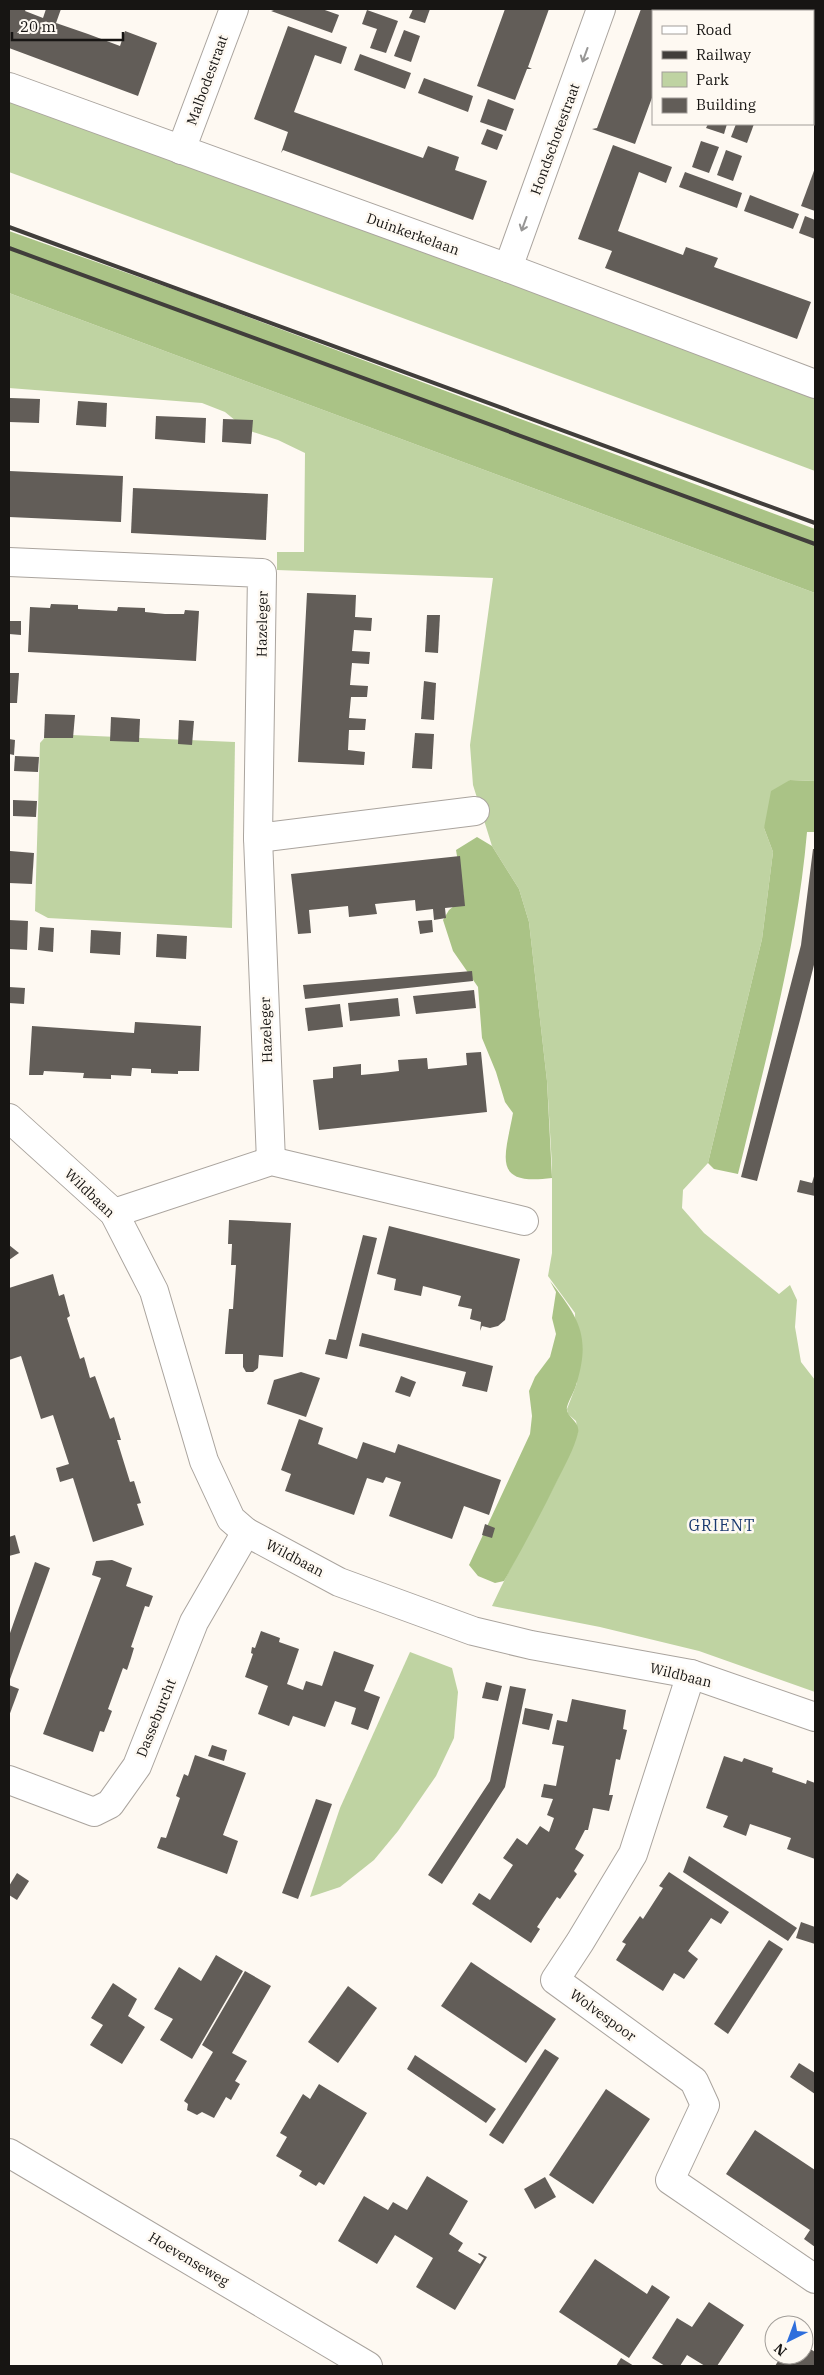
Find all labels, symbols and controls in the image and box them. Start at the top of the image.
scale bar [12,10,124,42]
legend [652,10,814,125]
text: 20 m [20,17,56,36]
text: Road [696,20,732,39]
street label: Malbodestraat [182,32,232,128]
text: Railway [696,45,751,64]
one-way arrow [580,46,589,62]
text: Park [696,70,729,89]
street label: Hondschotestraat [526,81,584,197]
text: Building [696,95,756,114]
street label: Duinkerkelaan [364,209,462,259]
one-way arrow [519,216,528,231]
street label: Hazeleger [252,590,272,657]
street label: Hazeleger [256,996,276,1063]
street label: Wildbaan [61,1165,119,1221]
district label: GRIENT [689,1515,755,1535]
street label: Wildbaan [263,1535,327,1581]
street label: Wildbaan [648,1659,714,1691]
street label: Dasseburcht [132,1676,180,1760]
street label: Wolvespoor [566,1985,640,2046]
street label: Hoevenseweg [146,2228,233,2290]
north arrow [764,2315,814,2365]
text: N [770,2339,790,2360]

